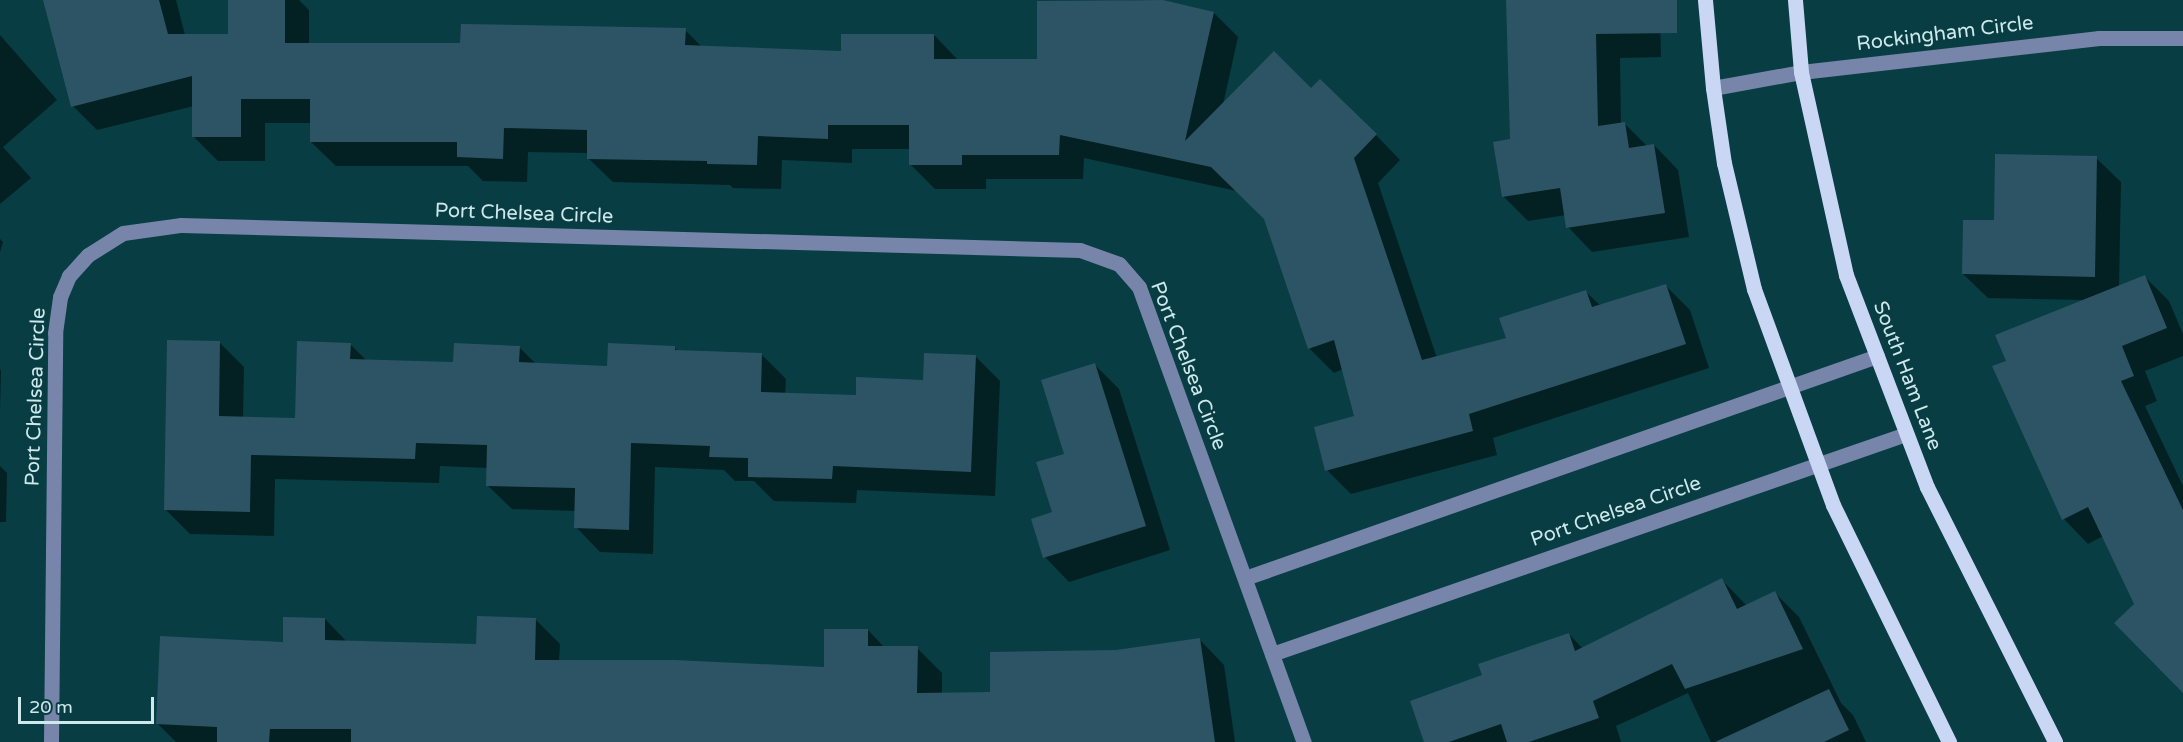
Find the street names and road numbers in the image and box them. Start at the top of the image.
street label: Rockingham Circle [1855,11,2035,57]
street label: Port Chelsea Circle [434,199,614,229]
street label: Port Chelsea Circle [1145,278,1231,454]
street label: South Ham Lane [1868,298,1946,454]
street label: Port Chelsea Circle [21,307,51,487]
street label: Port Chelsea Circle [1528,472,1704,552]

